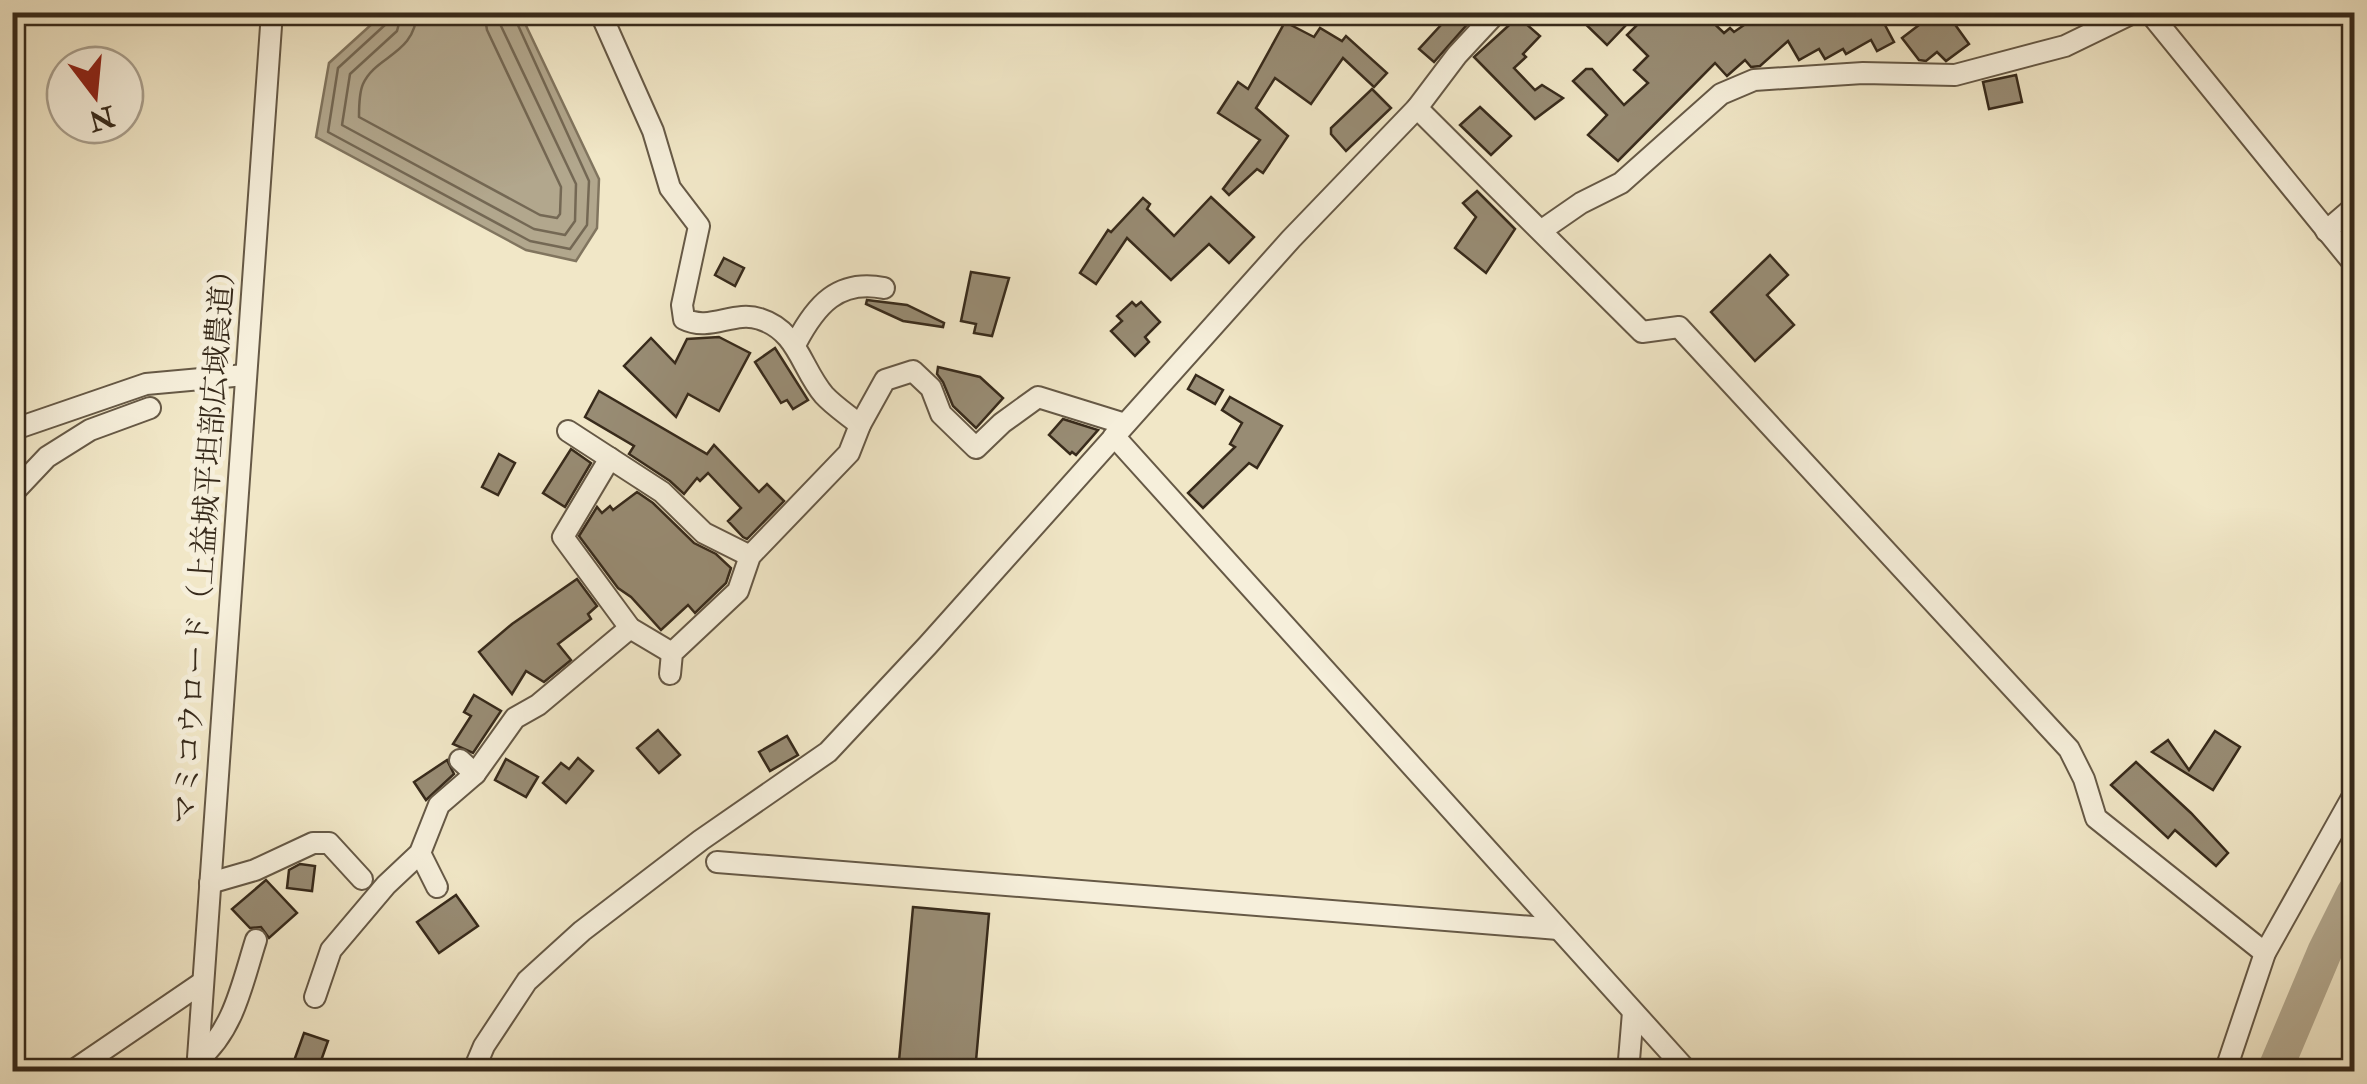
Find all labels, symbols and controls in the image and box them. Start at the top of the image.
north arrow [45,45,145,145]
text: N [84,97,119,138]
street label: マミコウロード（上益城平坦部広域農道） [166,254,243,826]

